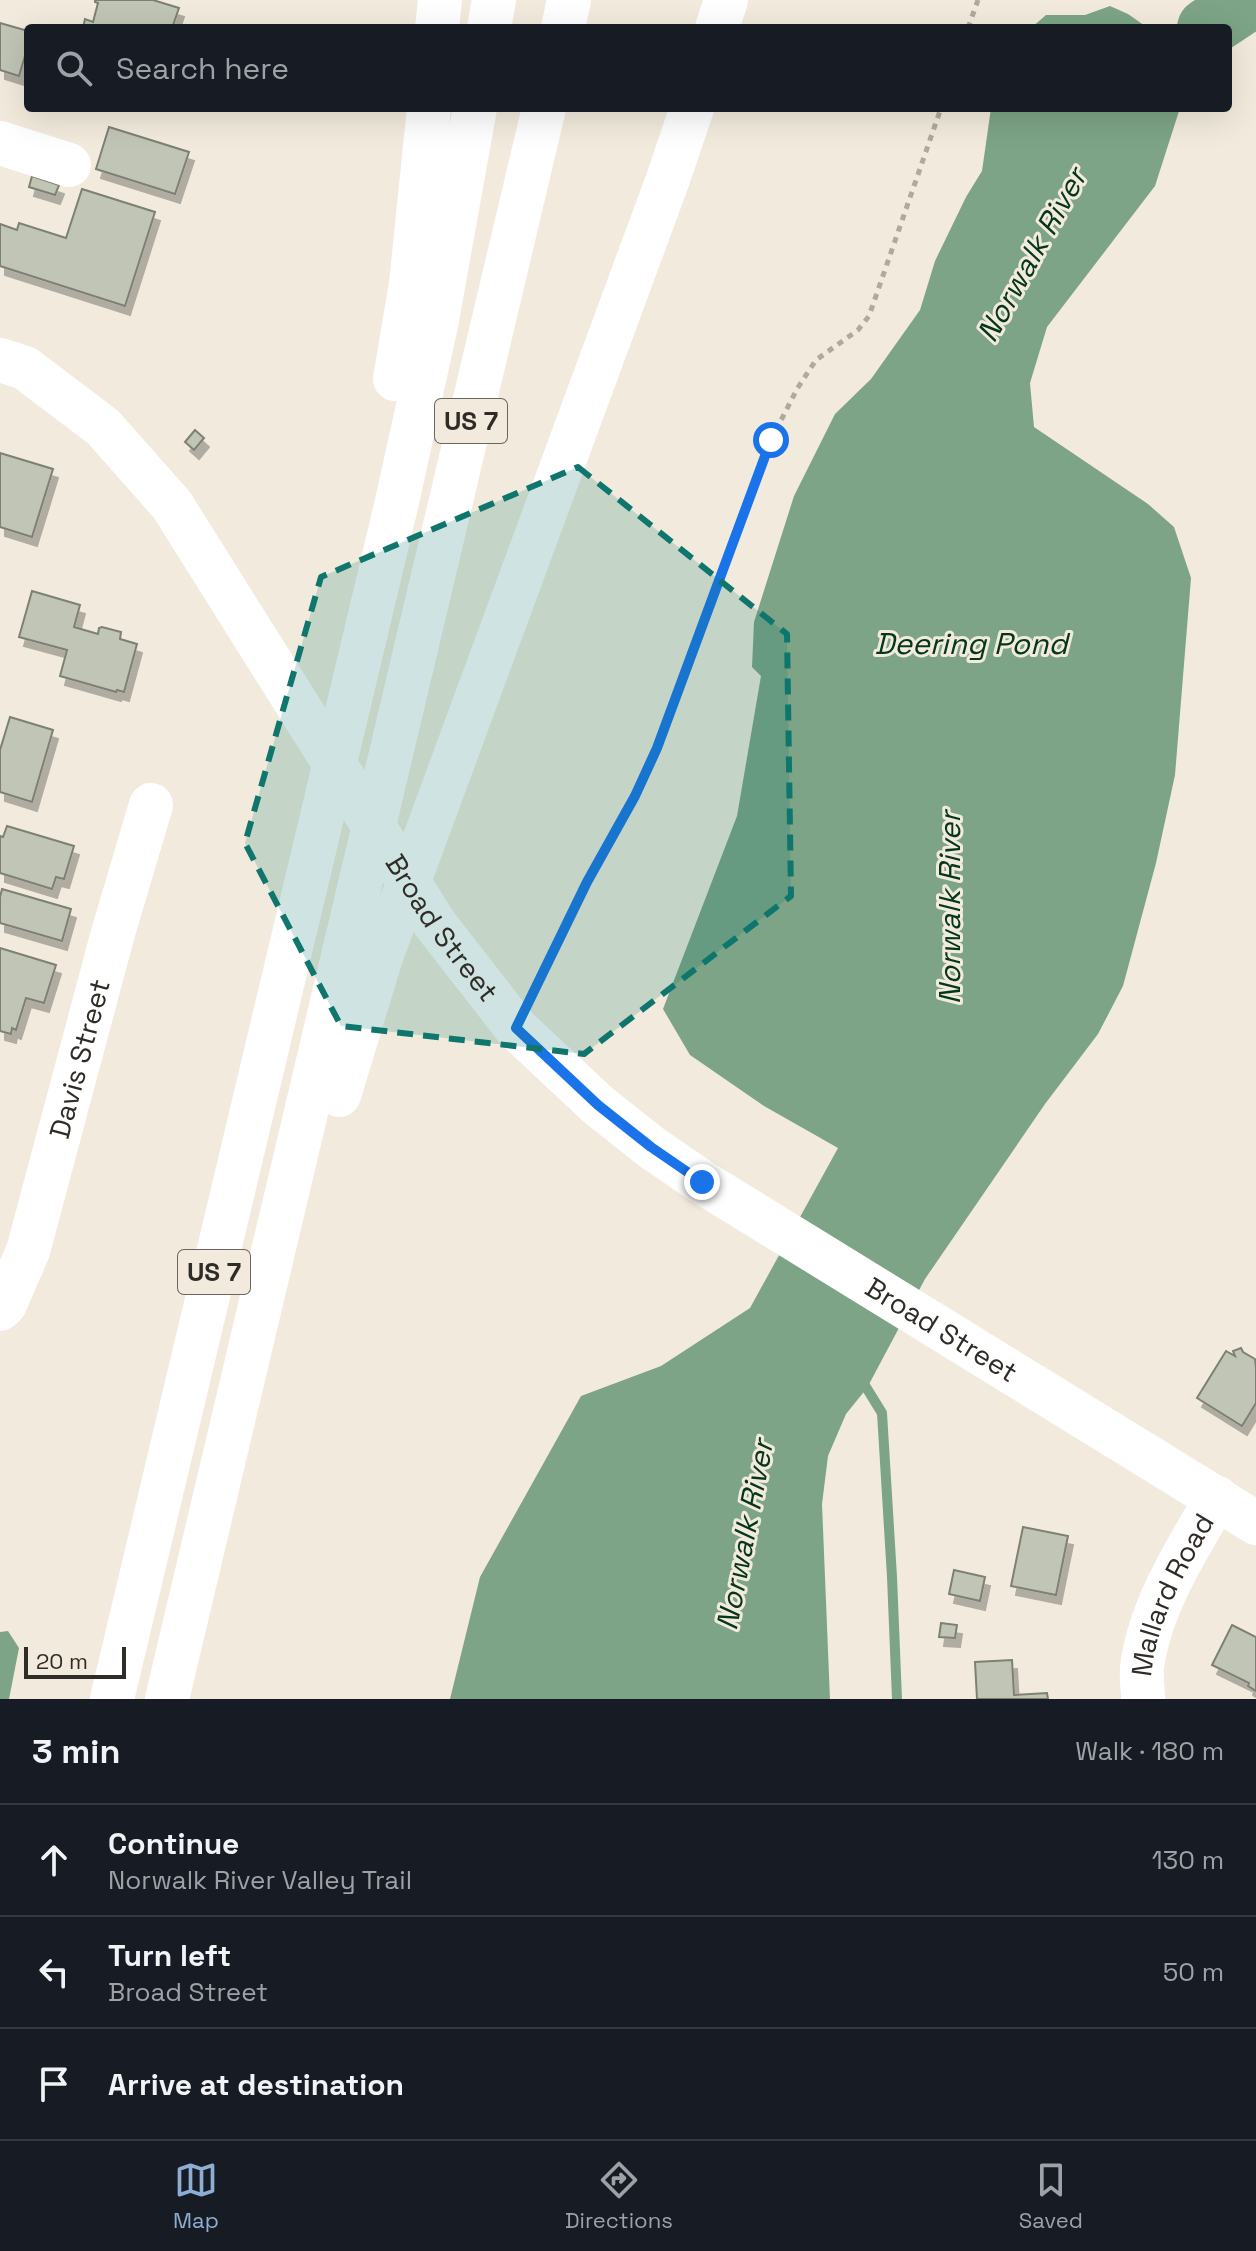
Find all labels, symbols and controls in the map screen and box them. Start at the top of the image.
search box [24,24,1232,112]
icon: search [52,46,96,90]
text: Search here [116,49,289,88]
water label: Norwalk River [968,159,1097,349]
road number: US 7 [435,399,507,443]
route start [753,422,789,458]
water label: Deering Pond [874,624,1071,663]
water label: Norwalk River [930,809,969,1004]
street label: Broad Street [378,847,507,1009]
street label: Davis Street [41,975,118,1142]
route end [684,1164,720,1200]
road number: US 7 [178,1250,250,1294]
street label: Broad Street [859,1269,1024,1390]
water label: Norwalk River [707,1434,783,1633]
street label: Mallard Road [1123,1507,1222,1679]
scale bar [24,1643,126,1679]
text: 20 m [36,1647,88,1675]
text: 3 min [32,1730,120,1773]
text: Walk · 180 m [1075,1734,1224,1768]
text: Continue [108,1824,239,1863]
icon: ahead [32,1838,76,1882]
text: 130 m [1152,1843,1224,1877]
text: Norwalk River Valley Trail [108,1863,412,1897]
text: Turn left [108,1936,231,1975]
icon: left [32,1950,76,1994]
text: 50 m [1163,1955,1224,1989]
text: Broad Street [108,1975,268,2009]
icon: arrive [32,2062,76,2106]
text: Arrive at destination [108,2065,404,2104]
tab: Map [173,2158,219,2234]
tab: Directions [565,2158,673,2234]
tab: Saved [1019,2158,1083,2234]

